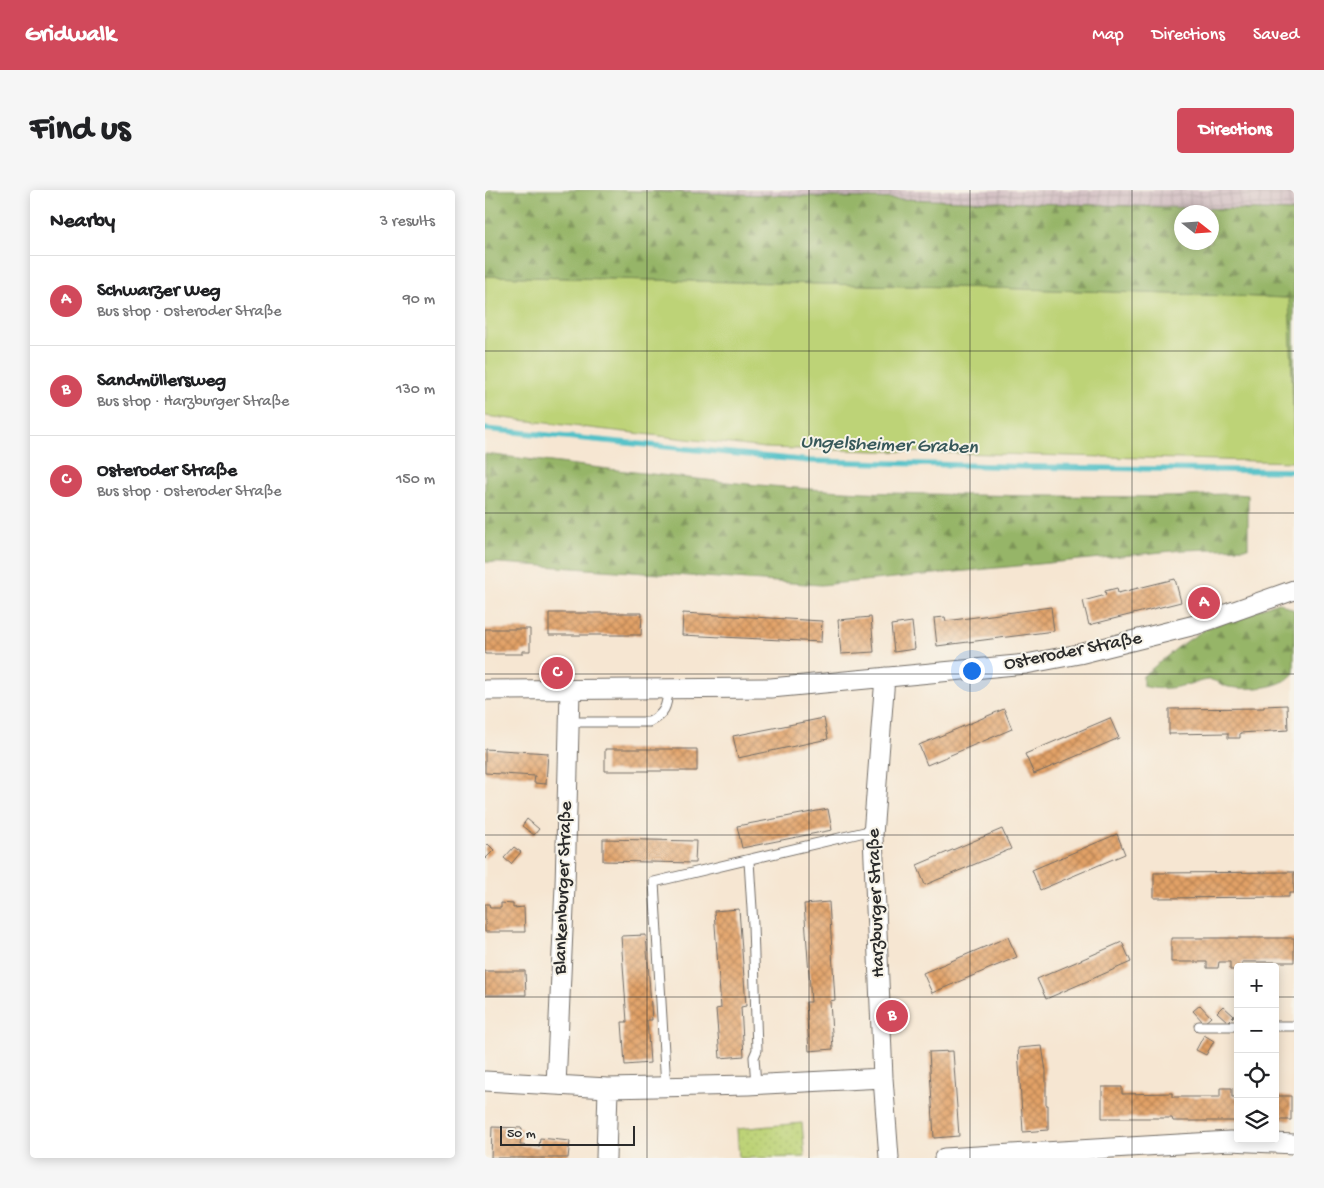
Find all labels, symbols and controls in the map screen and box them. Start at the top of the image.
text: Gridwalk [25,21,116,50]
text: Map [1092,25,1124,46]
text: Directions [1152,25,1225,46]
text: Saved [1253,25,1299,46]
button: Directions [1177,108,1294,153]
text: Find us [30,110,130,151]
north arrow [1174,205,1219,250]
text: Nearby [50,210,115,235]
text: 3 results [380,213,435,232]
text: Schwarzer Weg [97,280,221,303]
text: A [61,291,71,310]
text: 90 m [403,291,435,310]
text: Bus stop · Osteroder Straße [97,303,281,322]
text: Sandmüllersweg [97,370,226,393]
text: B [62,381,70,400]
text: 130 m [396,381,435,400]
text: Bus stop · Harzburger Straße [97,393,289,412]
water label: Ungelsheimer Graben [800,431,979,461]
text: Osteroder Straße [97,460,237,483]
text: C [62,471,70,490]
text: 150 m [396,471,435,490]
text: Bus stop · Osteroder Straße [97,483,281,502]
pin: A [1188,584,1220,622]
street label: Osteroder Straße [1002,627,1144,677]
pin: C [541,654,573,692]
your location [959,658,985,684]
street label: Blankenburger Straße [549,801,579,976]
street label: Harzburger Straße [863,828,891,978]
map controls [1234,963,1279,1143]
button: + [1234,963,1279,1008]
pin: B [876,997,908,1035]
button: − [1234,1008,1279,1053]
button: locate [1234,1053,1279,1098]
button: layers [1234,1098,1279,1143]
scale bar [500,1123,635,1146]
text: 50 m [507,1126,536,1143]

